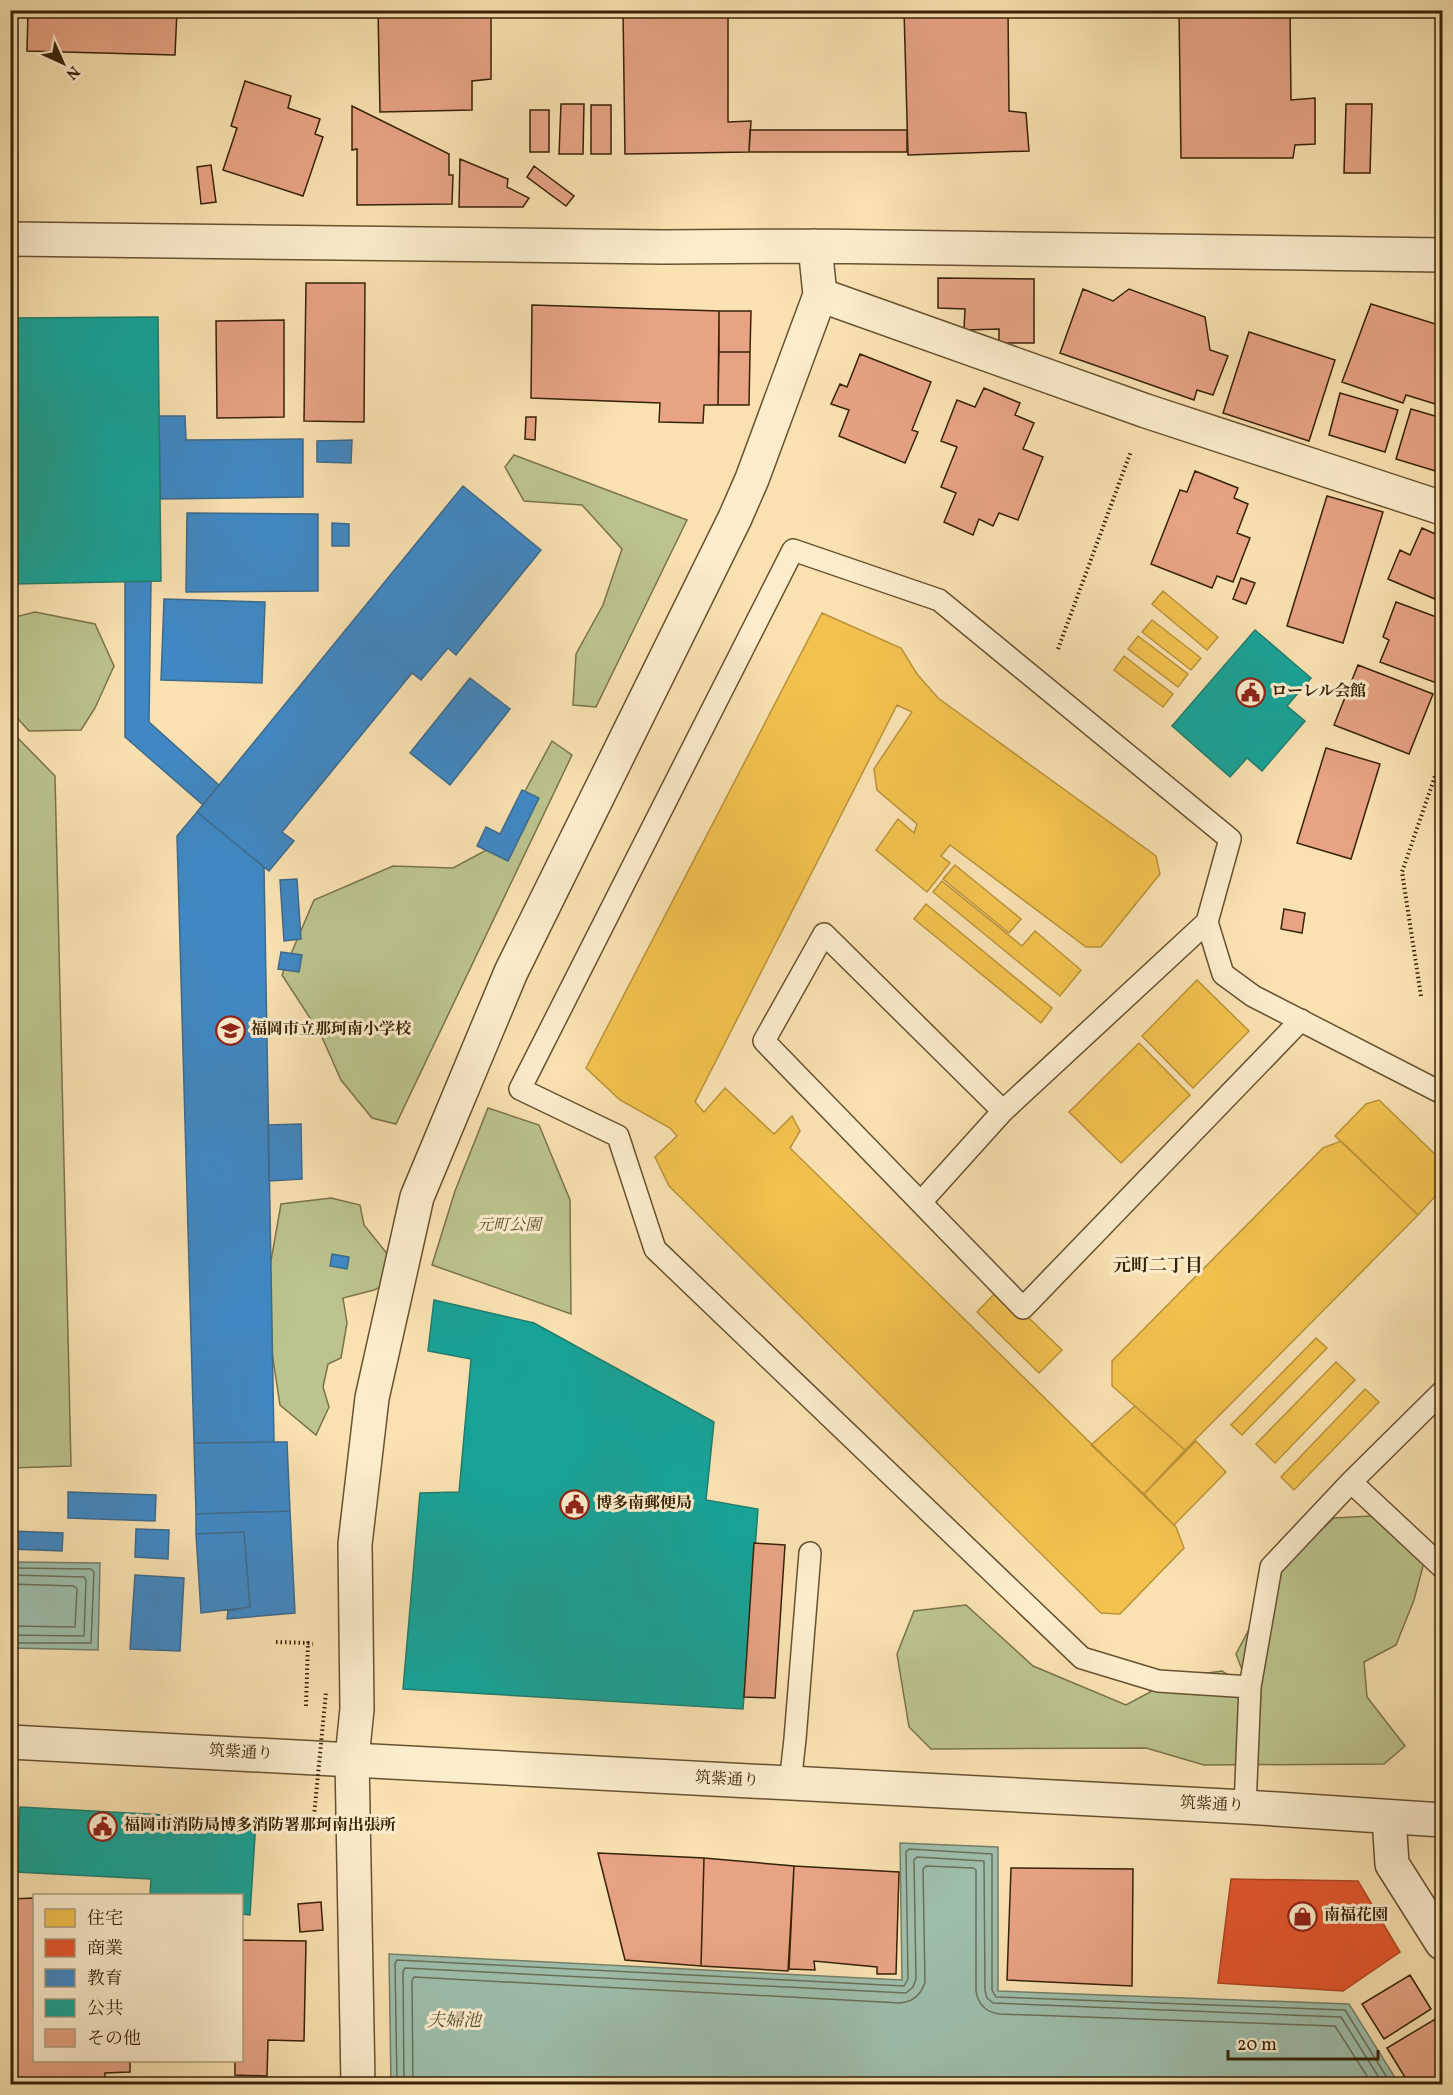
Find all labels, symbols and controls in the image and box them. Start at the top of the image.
north arrow [33,33,93,93]
text: N [60,60,84,84]
public building icon: ローレル会館 [1234,676,1266,708]
place label: ローレル会館 [1271,681,1366,703]
school or university icon: 福岡市立那珂南小学校 [214,1014,246,1046]
place label: 福岡市立那珂南小学校 [250,1019,412,1041]
park label: 元町公園 [477,1215,544,1237]
district label: 元町二丁目 [1113,1254,1203,1279]
public building icon: 博多南郵便局 [559,1488,591,1520]
place label: 博多南郵便局 [596,1493,692,1515]
street label: 筑紫通り [208,1740,274,1766]
street label: 筑紫通り [694,1767,760,1793]
street label: 筑紫通り [1179,1792,1245,1818]
public building icon: 福岡市消防局博多消防署那珂南出張所 [87,1810,119,1842]
place label: 福岡市消防局博多消防署那珂南出張所 [123,1815,396,1837]
legend [33,1894,243,2062]
shop icon: 南福花園 [1287,1900,1319,1932]
place label: 南福花園 [1324,1905,1388,1927]
text: 住宅 [87,1907,123,1932]
text: 商業 [87,1937,123,1962]
text: 教育 [87,1967,123,1992]
text: 公共 [87,1997,123,2022]
water label: 夫婦池 [427,2009,483,2034]
scale bar [1228,2023,1378,2061]
text: その他 [87,2027,141,2052]
text: 20 m [1237,2033,1277,2058]

